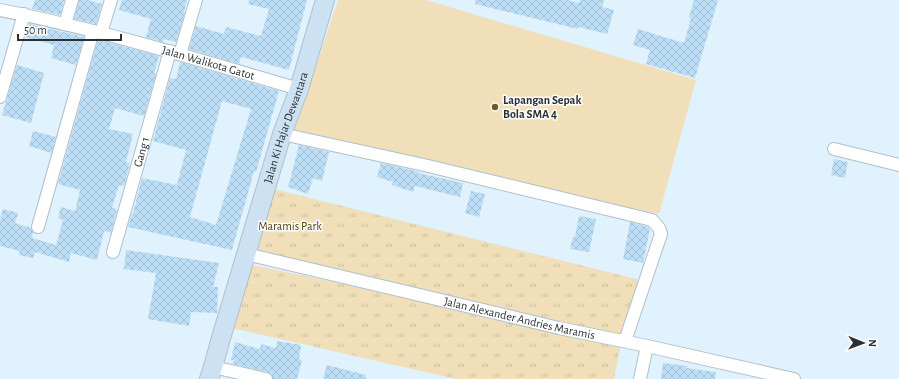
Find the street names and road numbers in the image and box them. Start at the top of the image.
street label: Jalan Walikota Gatot [161,44,256,82]
street label: Jalan Ki Hajar Dewantara [262,70,310,185]
street label: Gang 1 [131,136,151,168]
street label: Jalan Alexander Andries Maramis [443,295,596,341]

